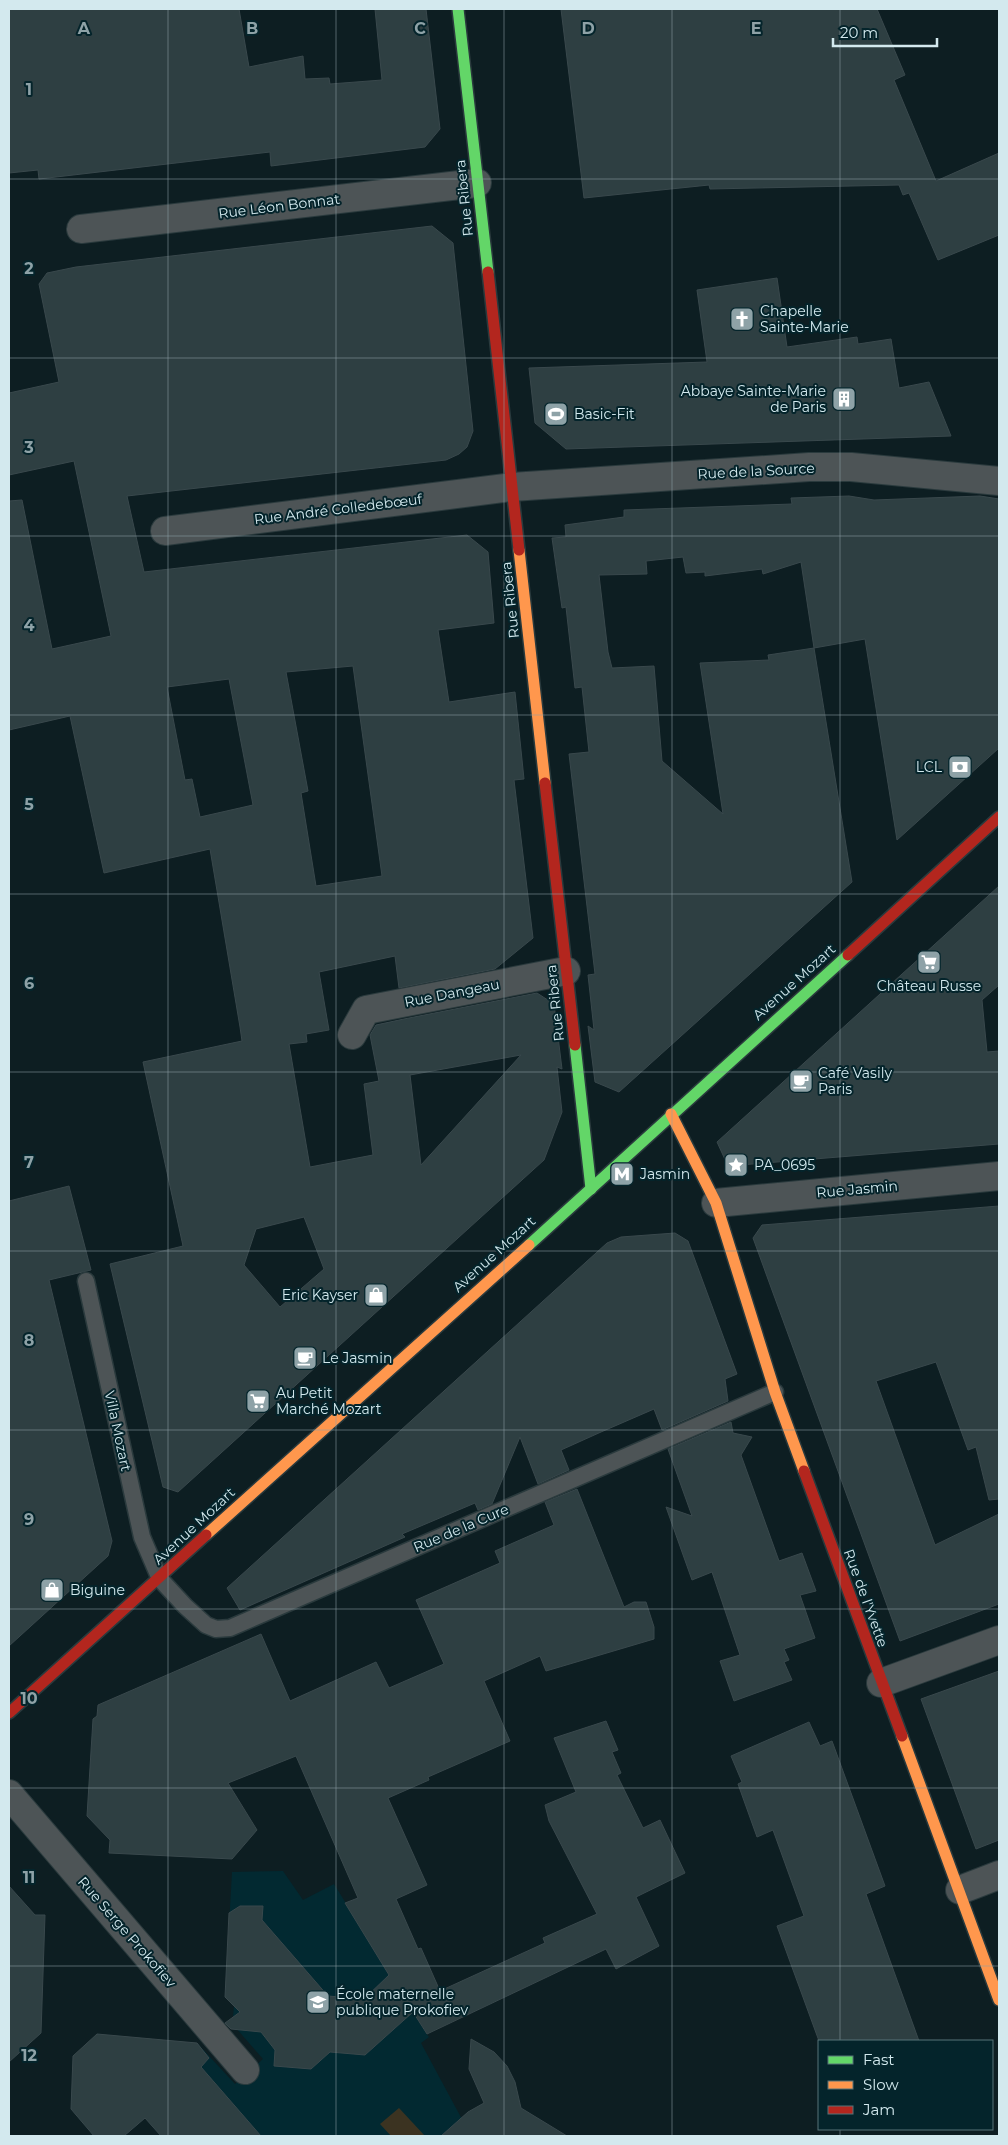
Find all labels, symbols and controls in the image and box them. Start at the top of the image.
scale bar [833,15,937,47]
text: A [77,19,91,38]
text: B [246,19,258,38]
text: C [414,19,426,38]
text: D [581,19,595,38]
text: E [751,19,761,38]
text: 20 m [840,23,878,42]
text: 1 [26,80,32,99]
street label: Rue Ribera [451,159,477,237]
street label: Rue Léon Bonnat [217,190,341,222]
text: 2 [24,259,34,278]
place label: Chapelle Sainte-Marie [760,302,849,336]
church icon: Chapelle Sainte-Marie [729,306,755,332]
place label: Abbaye Sainte-Marie de Paris [681,382,826,416]
building icon: Abbaye Sainte-Marie de Paris [831,386,857,412]
sports icon: Basic-Fit [543,401,569,427]
place label: Basic-Fit [574,405,635,423]
text: 3 [23,438,34,457]
street label: Rue de la Source [697,459,815,483]
street label: Rue André Colledebœuf [253,490,424,528]
street label: Rue Ribera [497,561,523,639]
text: 4 [23,616,35,635]
bank icon: LCL [947,754,973,780]
place label: LCL [916,758,943,776]
text: 5 [24,795,34,814]
street label: Avenue Mozart [749,940,839,1024]
supermarket icon: Château Russe [916,949,942,975]
street label: Rue Ribera [542,964,568,1042]
text: 6 [24,974,34,993]
street label: Rue Dangeau [403,975,501,1011]
place label: Château Russe [877,977,981,995]
place label: Café Vasily Paris [818,1064,892,1098]
cafe icon: Café Vasily Paris [788,1068,814,1094]
place icon: PA_0695 [723,1152,749,1178]
text: 7 [24,1153,34,1172]
place label: PA_0695 [754,1156,815,1174]
metro station icon: Jasmin [609,1161,635,1187]
place label: Jasmin [639,1165,690,1183]
street label: Rue Jasmin [815,1176,899,1202]
street label: Avenue Mozart [449,1212,539,1296]
shop icon: Eric Kayser [363,1282,389,1308]
place label: Eric Kayser [282,1286,358,1304]
text: 8 [24,1331,34,1350]
cafe icon: Le Jasmin [292,1345,318,1371]
place label: Le Jasmin [322,1349,392,1367]
place label: Au Petit Marché Mozart [276,1384,382,1418]
supermarket icon: Au Petit Marché Mozart [245,1388,271,1414]
street label: Villa Mozart [101,1389,135,1473]
street label: Avenue Mozart [149,1483,239,1569]
street label: Rue de la Cure [411,1500,511,1556]
text: 9 [24,1510,34,1529]
street label: Rue de l'Yvette [840,1546,892,1650]
shop icon: Biguine [39,1577,65,1603]
place label: Biguine [70,1581,125,1599]
text: 10 [20,1689,38,1708]
text: 11 [23,1868,35,1887]
street label: Rue Serge Prokofiev [74,1873,180,1991]
place label: École maternelle publique Prokofiev [336,1985,469,2019]
school or university icon: École maternelle publique Prokofiev [305,1989,331,2015]
legend [818,2040,993,2130]
text: 12 [21,2046,37,2065]
text: Fast [863,2050,894,2069]
text: Slow [863,2075,899,2094]
text: Jam [862,2100,895,2119]

